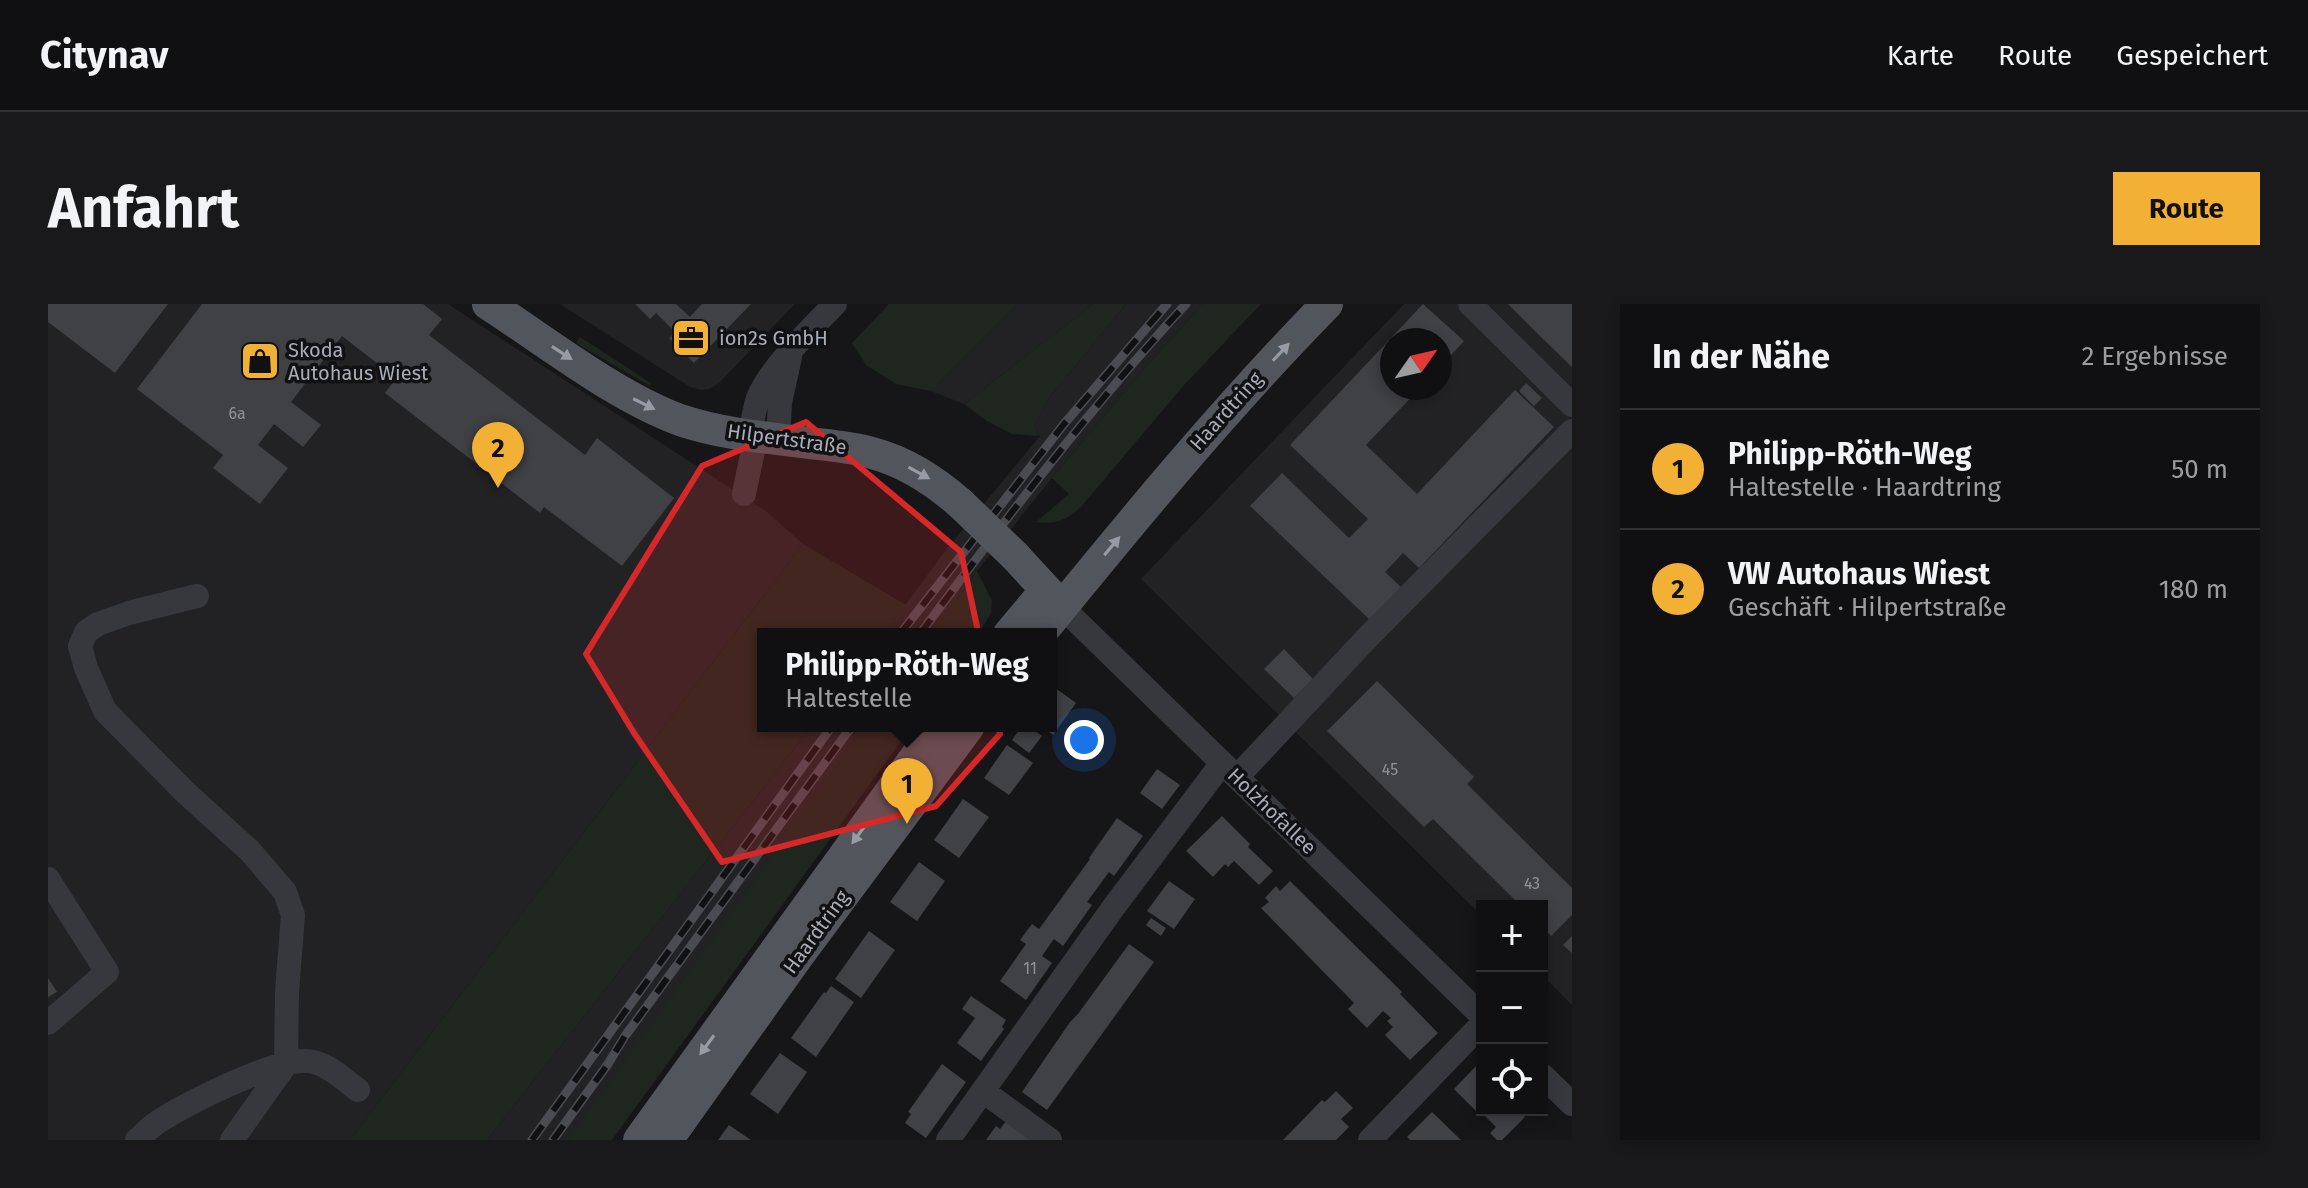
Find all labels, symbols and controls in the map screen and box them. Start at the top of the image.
text: Citynav [40,32,168,78]
text: Karte [1887,39,1954,72]
text: Route [1998,39,2072,72]
text: Gespeichert [2116,39,2268,72]
button: Route [2113,172,2260,245]
text: Anfahrt [48,175,239,242]
office icon: ion2s GmbH [670,317,712,359]
place label: ion2s GmbH [719,326,828,350]
north arrow [1380,328,1452,400]
text: In der Nähe [1652,336,1830,377]
place label: Skoda Autohaus Wiest [288,338,429,385]
shop icon: Skoda Autohaus Wiest [239,340,281,382]
text: 2 Ergebnisse [2081,341,2228,372]
one-way arrow [1271,342,1289,361]
one-way arrow [551,345,573,359]
street label: Haardtring [1185,366,1268,455]
one-way arrow [633,397,656,410]
house number: 6a [228,404,246,423]
street label: Hilpertstraße [726,419,848,459]
pin: 2 [472,422,524,488]
text: Philipp-Röth-Weg [1728,436,1971,472]
text: 1 [1672,454,1684,485]
text: 50 m [2171,454,2228,485]
one-way arrow [908,466,931,480]
text: Haltestelle · Haardtring [1728,472,2001,503]
one-way arrow [1103,537,1120,557]
text: VW Autohaus Wiest [1728,556,1990,592]
text: 2 [1671,574,1685,605]
text: 180 m [2159,574,2228,605]
text: Geschäft · Hilpertstraße [1728,592,2007,623]
popup [757,628,1057,732]
text: Philipp-Röth-Weg [785,647,1029,683]
text: Haltestelle [785,683,912,714]
your location [1064,720,1104,760]
pin: 1 [881,758,933,824]
house number: 45 [1382,760,1398,779]
street label: Holzhofallee [1223,763,1321,859]
one-way arrow [852,824,868,845]
house number: 43 [1524,874,1540,893]
street label: Haardtring [778,885,855,978]
map controls [1476,900,1548,1116]
button: + [1476,900,1548,972]
house number: 11 [1023,959,1037,978]
button: − [1476,972,1548,1044]
one-way arrow [699,1034,715,1056]
button: locate [1476,1044,1548,1116]

